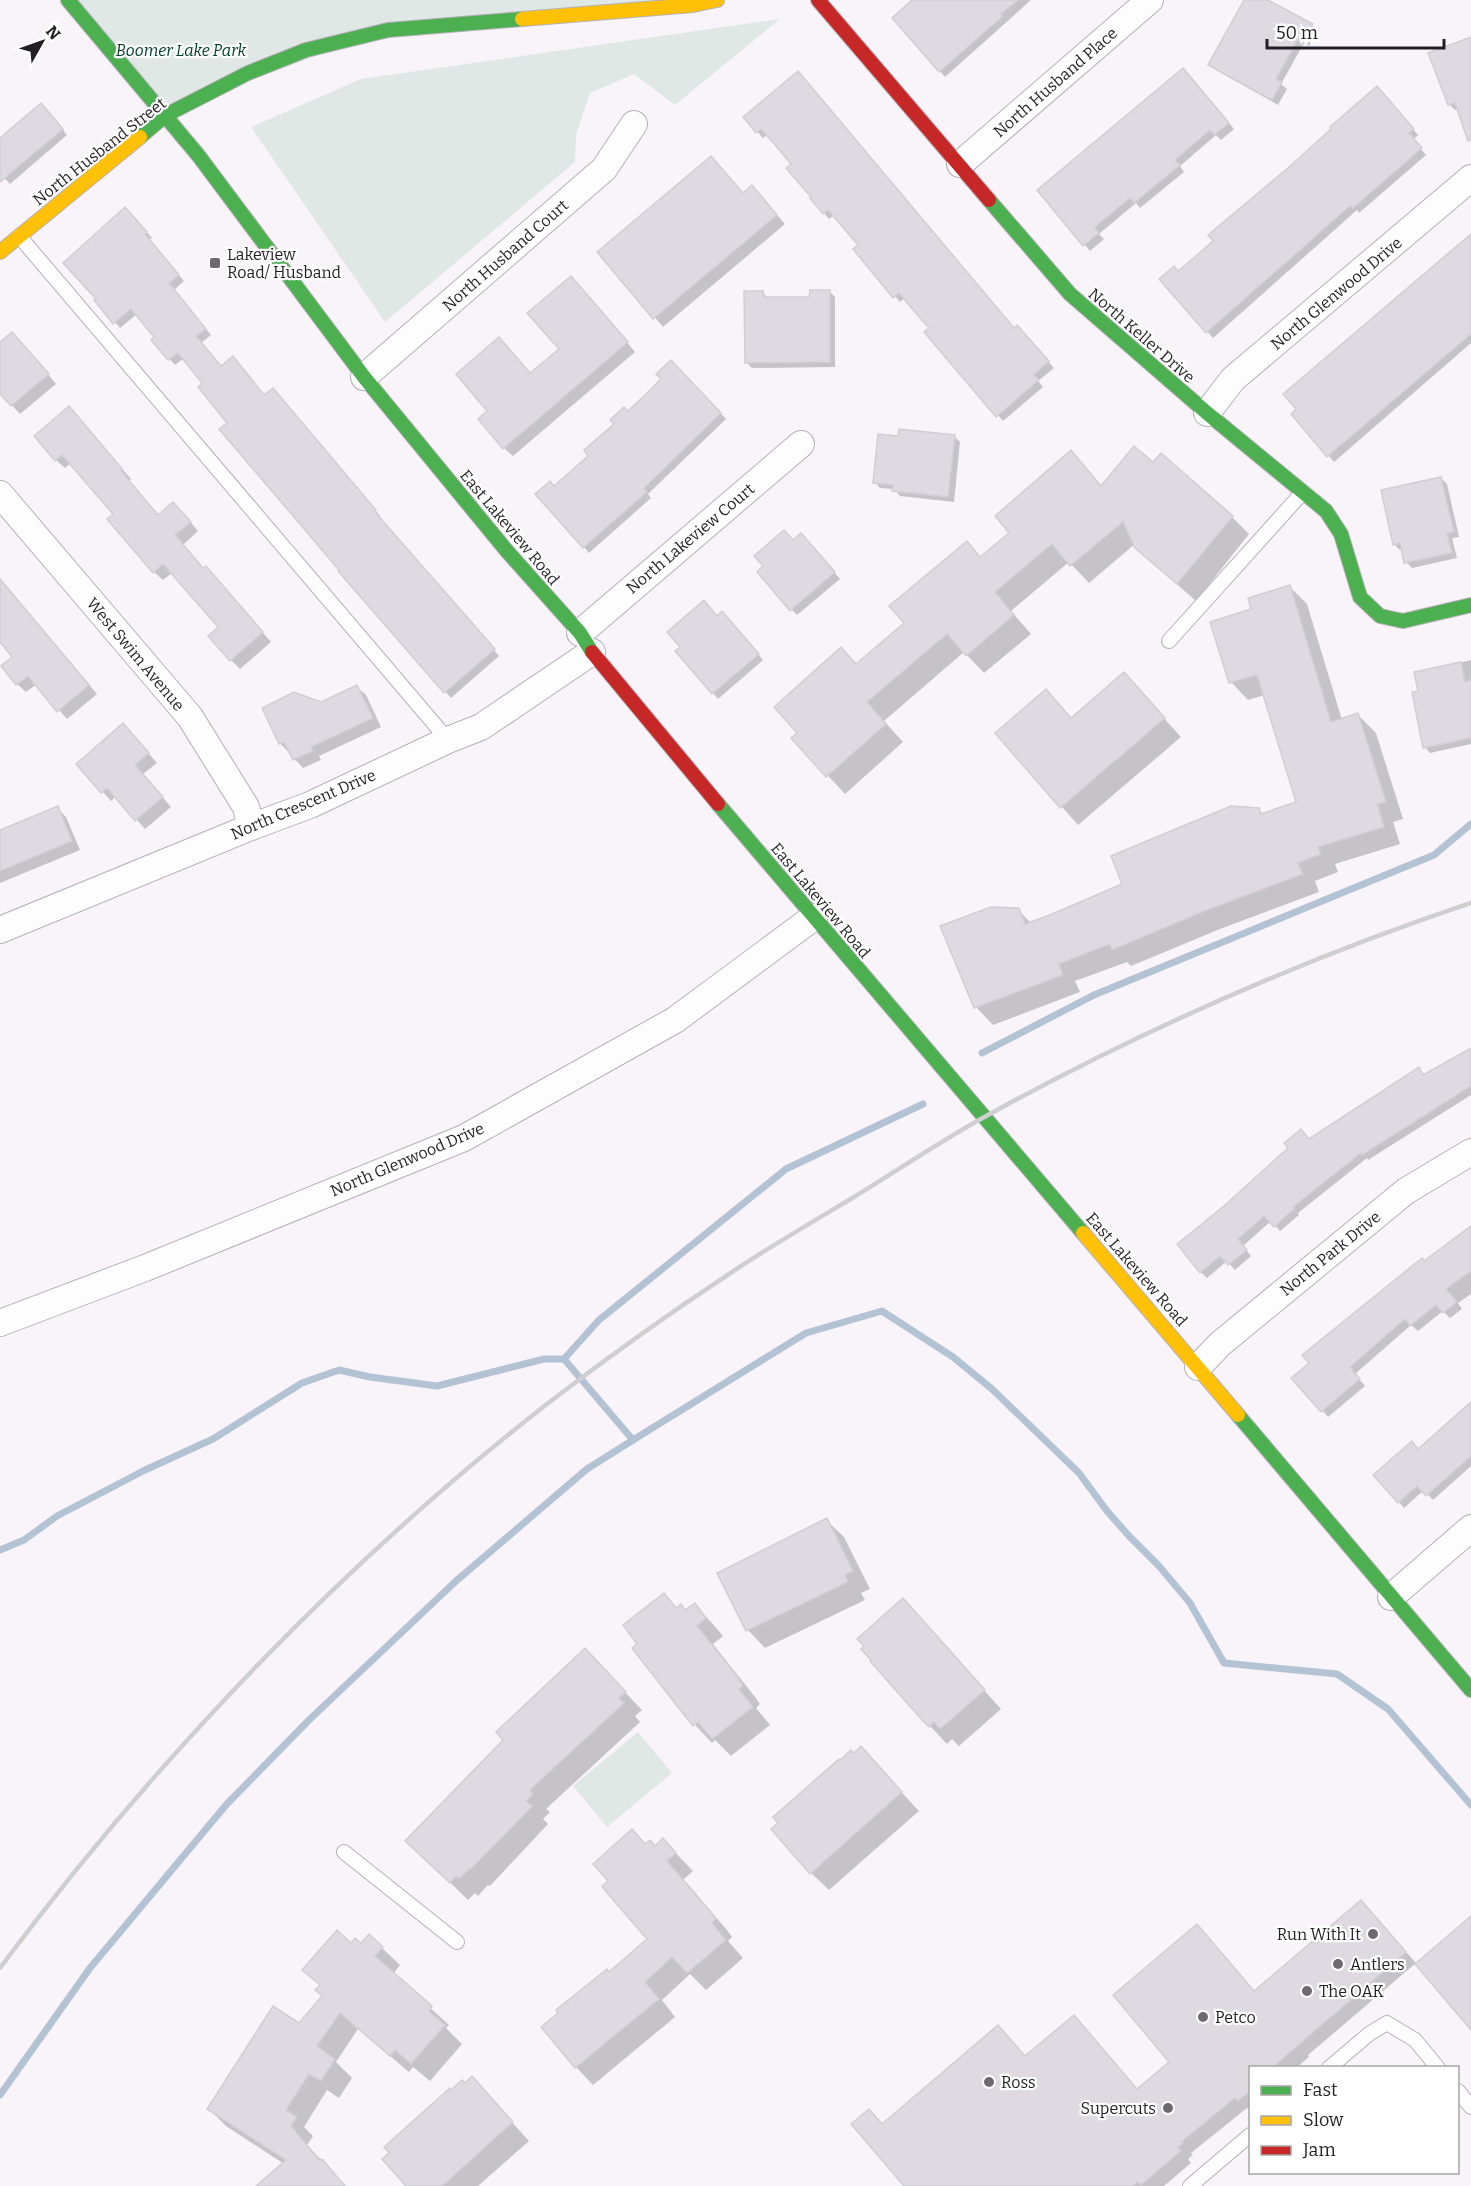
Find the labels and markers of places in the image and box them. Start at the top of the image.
place label: Lakeview Road/ Husband [227,245,342,282]
marker: Lakeview Road/ Husband [208,256,222,270]
place label: Run With It [1277,1925,1361,1944]
marker: Run With It [1366,1927,1380,1941]
place label: Antlers [1350,1955,1405,1974]
marker: Antlers [1331,1957,1345,1971]
place label: The OAK [1319,1982,1384,2001]
marker: The OAK [1300,1984,1314,1998]
place label: Petco [1215,2008,1256,2027]
marker: Petco [1196,2010,1210,2024]
place label: Ross [1001,2073,1036,2092]
marker: Ross [982,2075,996,2089]
place label: Supercuts [1081,2099,1156,2118]
marker: Supercuts [1161,2101,1175,2115]

